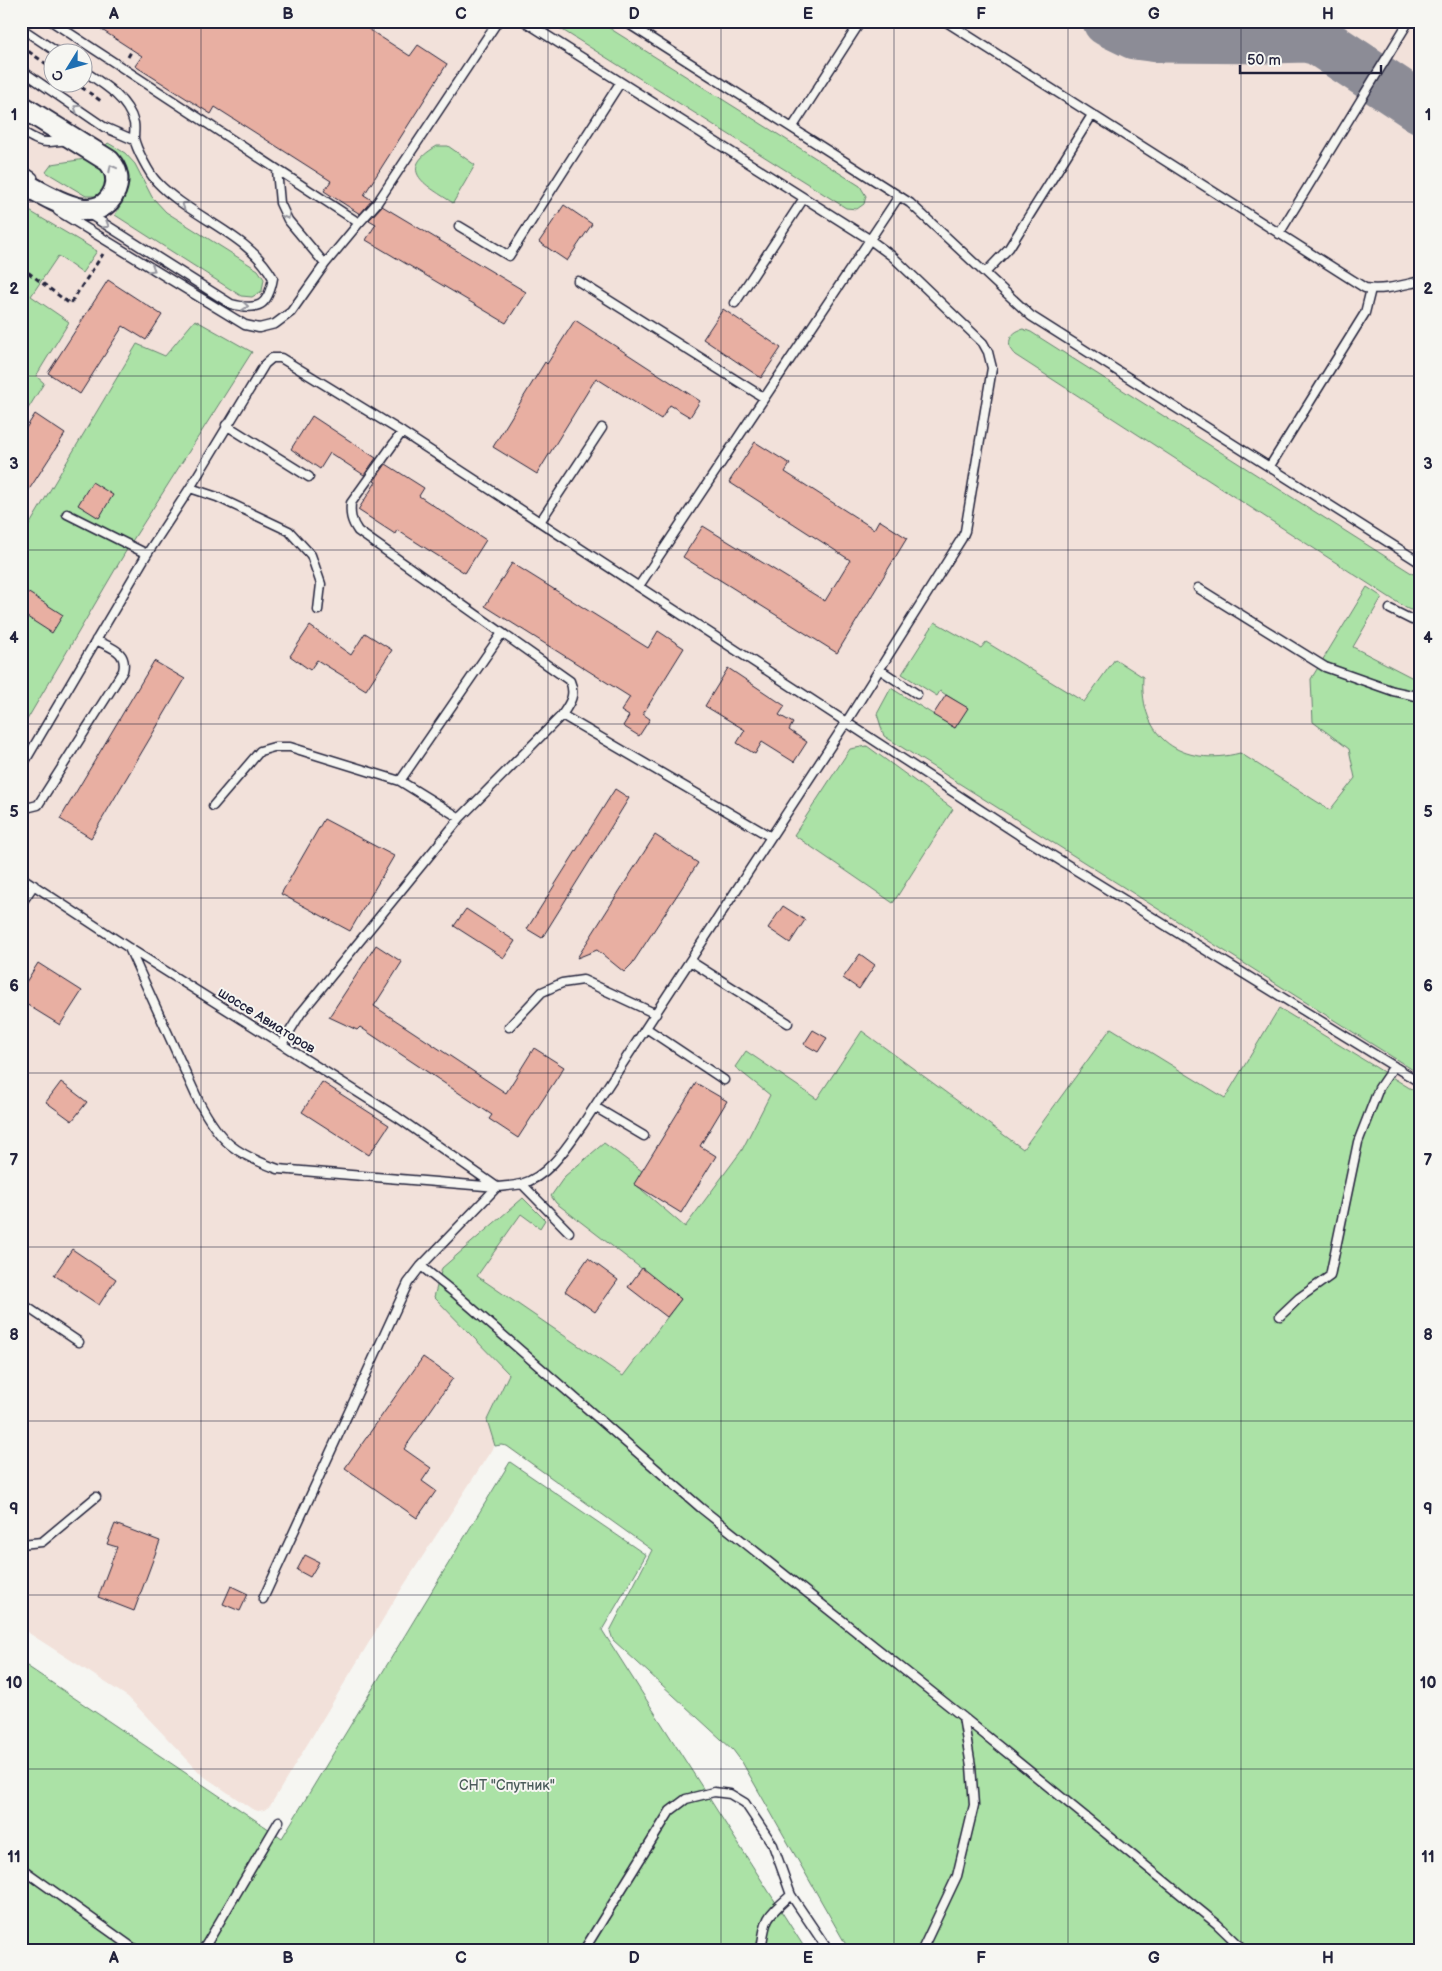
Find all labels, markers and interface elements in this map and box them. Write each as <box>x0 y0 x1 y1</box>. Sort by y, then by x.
text: A <box>108 5 119 24</box>
text: B <box>282 5 294 24</box>
text: C <box>455 5 467 24</box>
text: D <box>628 5 640 24</box>
text: E <box>803 5 813 24</box>
text: F <box>976 5 986 24</box>
text: G <box>1148 5 1160 24</box>
text: H <box>1322 5 1334 24</box>
north arrow <box>42 42 92 92</box>
scale bar <box>1240 42 1381 74</box>
text: 50 m <box>1247 51 1281 70</box>
text: С <box>48 66 68 85</box>
one-way arrow <box>73 105 83 114</box>
text: 1 <box>11 106 17 125</box>
text: 1 <box>1425 106 1431 125</box>
one-way arrow <box>108 164 118 173</box>
one-way arrow <box>181 202 190 212</box>
one-way arrow <box>281 211 291 220</box>
one-way arrow <box>101 218 110 228</box>
one-way arrow <box>147 262 156 272</box>
text: 2 <box>9 280 19 299</box>
text: 2 <box>1423 280 1433 299</box>
one-way arrow <box>242 300 250 311</box>
text: 3 <box>9 455 19 474</box>
text: 3 <box>1423 455 1433 474</box>
text: 4 <box>9 629 19 648</box>
text: 4 <box>1423 629 1433 648</box>
text: 5 <box>9 803 19 822</box>
text: 5 <box>1423 803 1433 822</box>
text: 6 <box>9 977 19 996</box>
text: 6 <box>1423 977 1433 996</box>
street label: шоссе Авиаторов <box>215 984 319 1058</box>
text: 7 <box>10 1151 19 1170</box>
text: 7 <box>1424 1151 1433 1170</box>
text: 8 <box>9 1326 19 1345</box>
text: 8 <box>1423 1326 1433 1345</box>
text: 9 <box>9 1500 19 1519</box>
text: 9 <box>1423 1500 1433 1519</box>
text: 10 <box>6 1674 22 1693</box>
text: 10 <box>1420 1674 1436 1693</box>
park label: СНТ "Спутник" <box>459 1777 555 1794</box>
text: 11 <box>7 1848 21 1867</box>
text: 11 <box>1421 1848 1435 1867</box>
text: A <box>108 1949 119 1968</box>
text: B <box>282 1949 294 1968</box>
text: C <box>455 1949 467 1968</box>
text: D <box>628 1949 640 1968</box>
text: E <box>803 1949 813 1968</box>
text: F <box>976 1949 986 1968</box>
text: G <box>1148 1949 1160 1968</box>
text: H <box>1322 1949 1334 1968</box>

